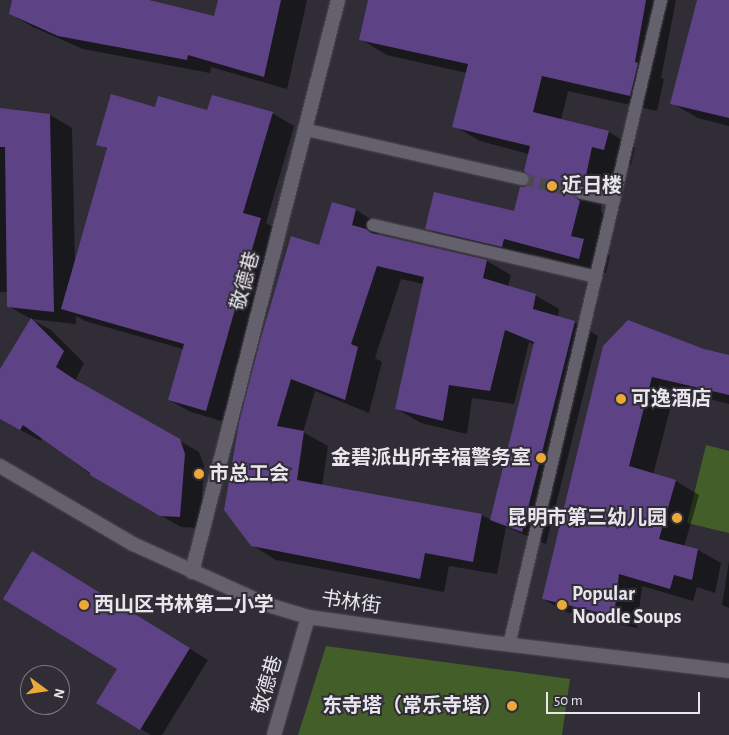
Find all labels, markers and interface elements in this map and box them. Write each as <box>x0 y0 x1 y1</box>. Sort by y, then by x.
place label: 近日楼 <box>562 174 622 198</box>
marker: 近日楼 <box>546 180 558 192</box>
street label: 敬德巷 <box>227 249 265 313</box>
place label: 可逸酒店 <box>631 387 711 411</box>
marker: 可逸酒店 <box>615 393 627 405</box>
place label: 金碧派出所幸福警务室 <box>331 446 531 470</box>
marker: 金碧派出所幸福警务室 <box>535 452 547 464</box>
place label: 市总工会 <box>209 462 289 486</box>
marker: 市总工会 <box>193 468 205 480</box>
place label: 昆明市第三幼儿园 <box>507 506 667 530</box>
marker: 昆明市第三幼儿园 <box>671 512 683 524</box>
place label: Popular Noodle Soups <box>572 582 681 629</box>
street label: 书林街 <box>320 587 382 619</box>
place label: 西山区书林第二小学 <box>94 593 274 617</box>
marker: 西山区书林第二小学 <box>78 599 90 611</box>
marker: Popular Noodle Soups <box>556 599 568 611</box>
street label: 敬德巷 <box>248 653 288 717</box>
north arrow <box>20 665 70 715</box>
scale bar <box>549 682 703 714</box>
text: N <box>51 687 67 700</box>
text: 50 m <box>554 693 583 708</box>
place label: 东寺塔（常乐寺塔） <box>322 694 502 718</box>
marker: 东寺塔（常乐寺塔） <box>506 700 518 712</box>

